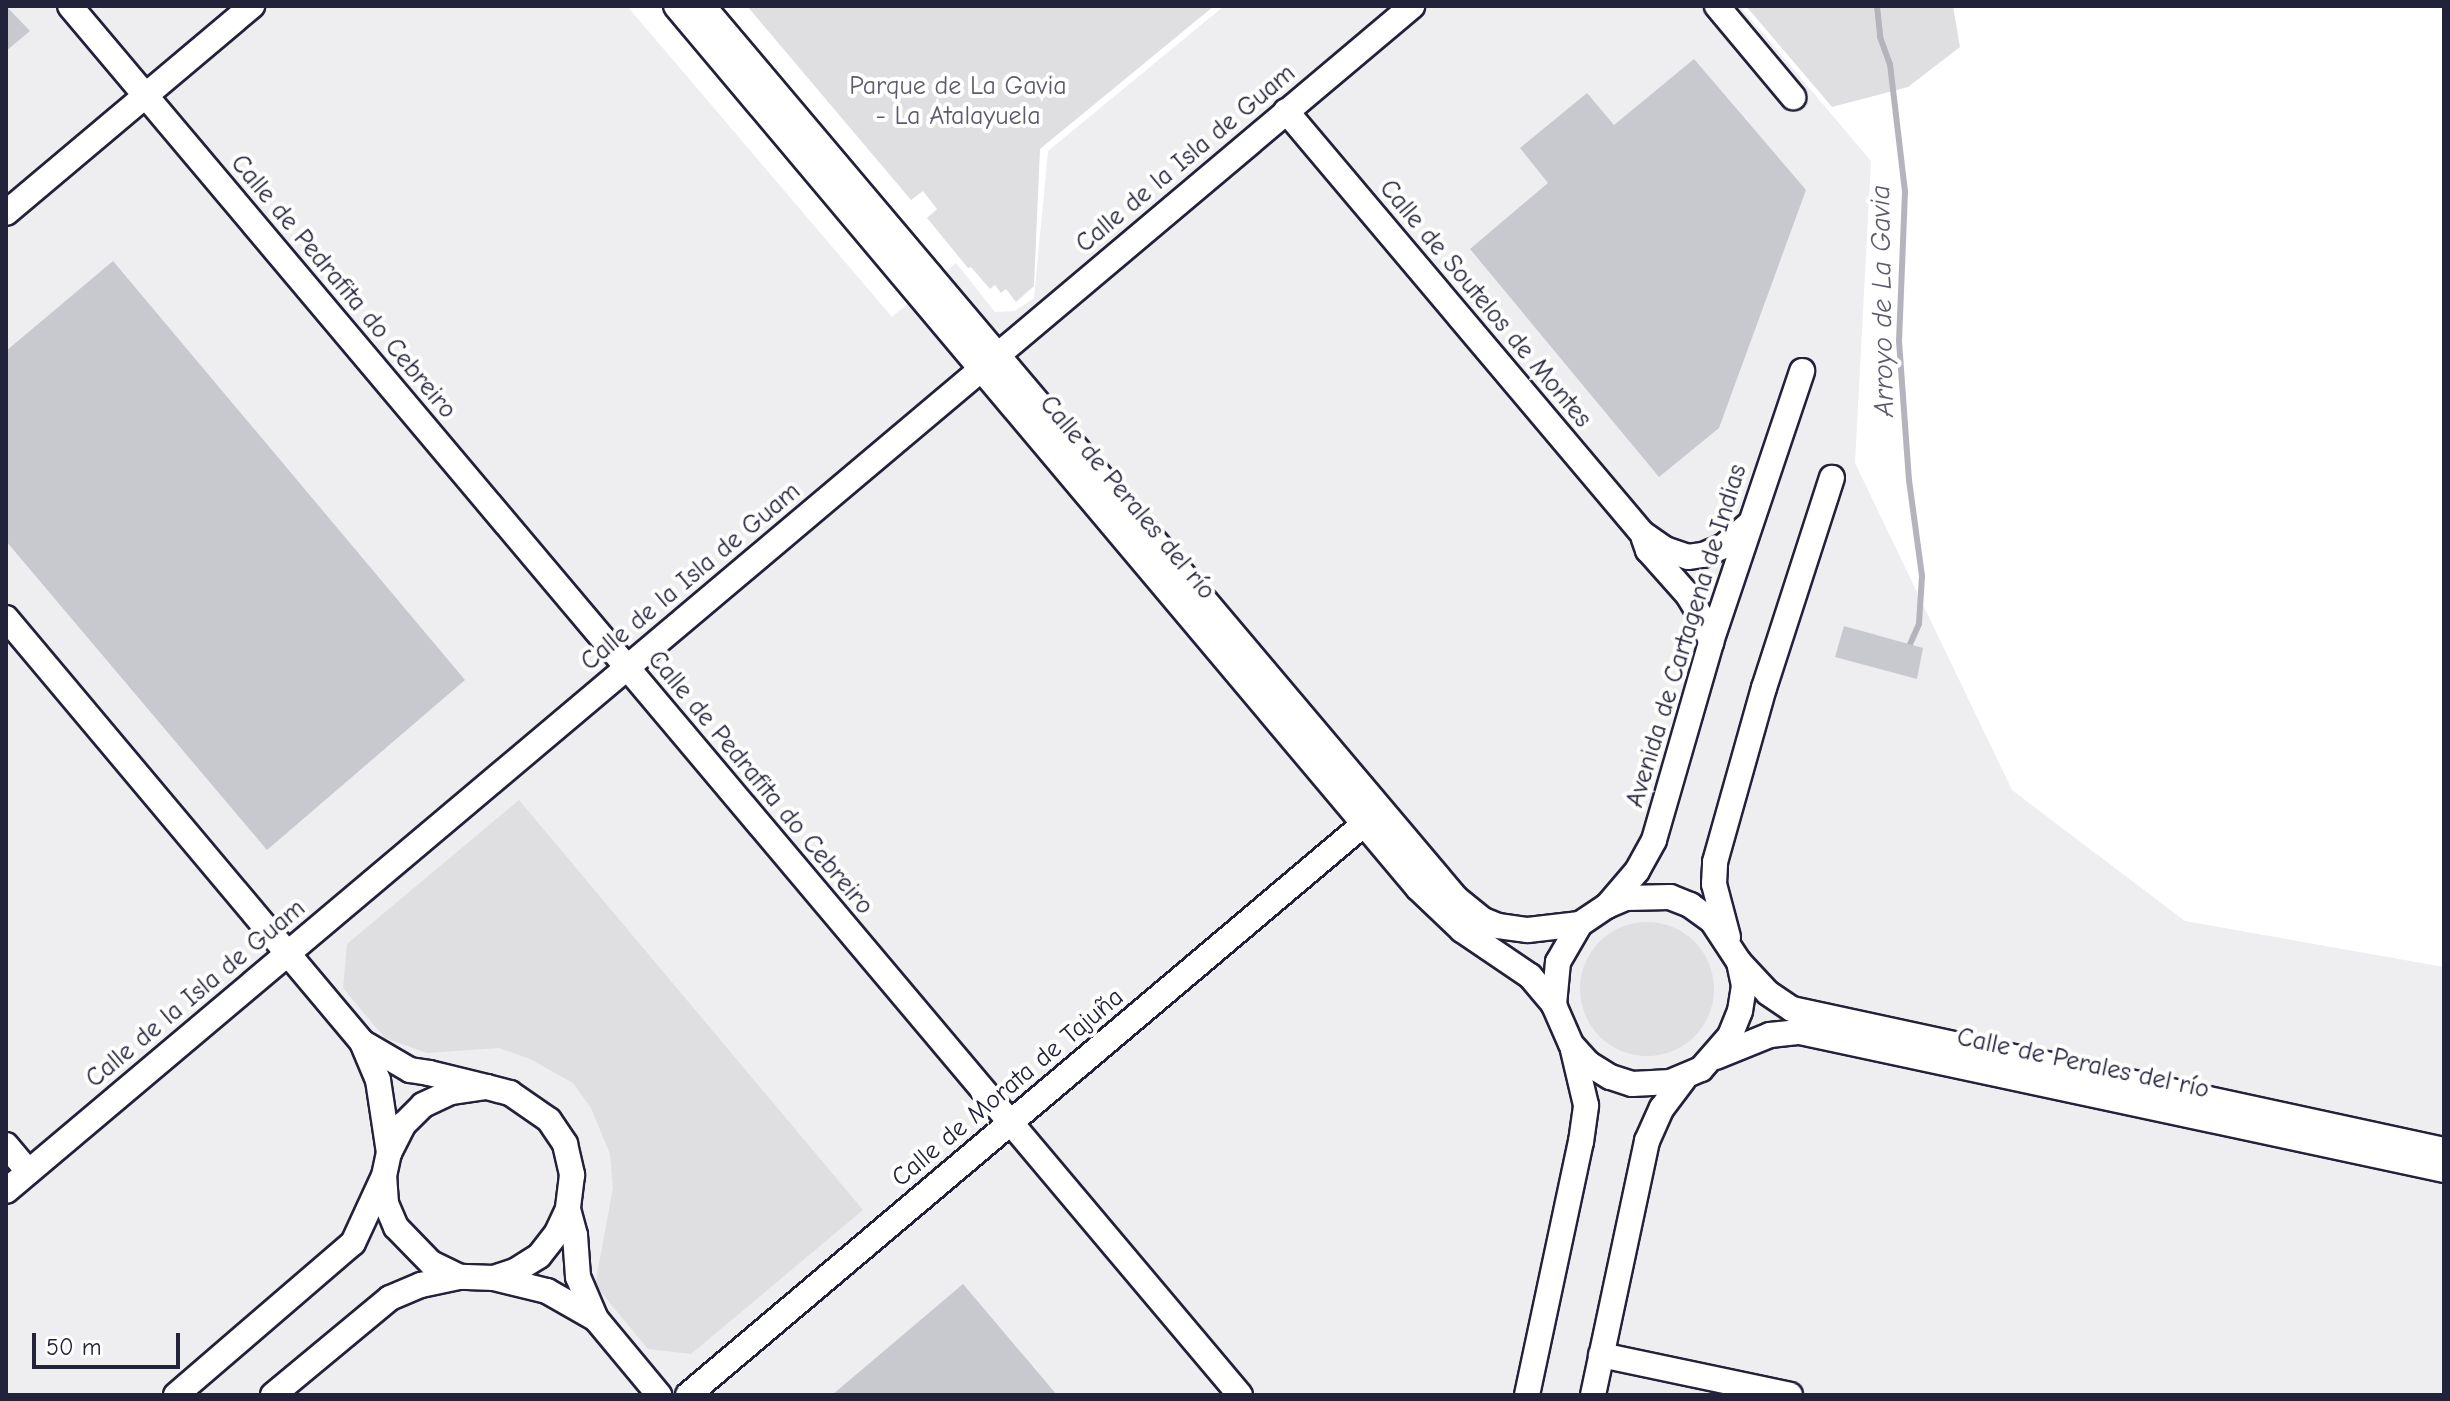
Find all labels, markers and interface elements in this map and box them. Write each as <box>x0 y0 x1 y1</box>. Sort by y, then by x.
street label: Calle de la Isla de Guam <box>1070 58 1302 260</box>
park label: Parque de La Gavia - La Atalayuela <box>849 71 1067 132</box>
street label: Calle de Pedrafita do Cebreiro <box>223 149 463 425</box>
street label: Calle de Soutelos de Montes <box>1372 174 1598 434</box>
water label: Arroyo de La Gavia <box>1863 185 1901 417</box>
street label: Calle de Perales del río <box>1032 389 1222 607</box>
street label: Avenida de Cartagena de Indias <box>1620 461 1754 811</box>
street label: Calle de la Isla de Guam <box>575 476 807 678</box>
street label: Calle de Pedrafita do Cebreiro <box>640 645 880 921</box>
street label: Calle de la Isla de Guam <box>80 893 312 1095</box>
street label: Calle de Morata de Tajuña <box>886 982 1130 1194</box>
street label: Calle de Perales del río <box>1954 1022 2212 1106</box>
scale bar <box>36 1317 184 1367</box>
text: 50 m <box>46 1333 102 1361</box>

